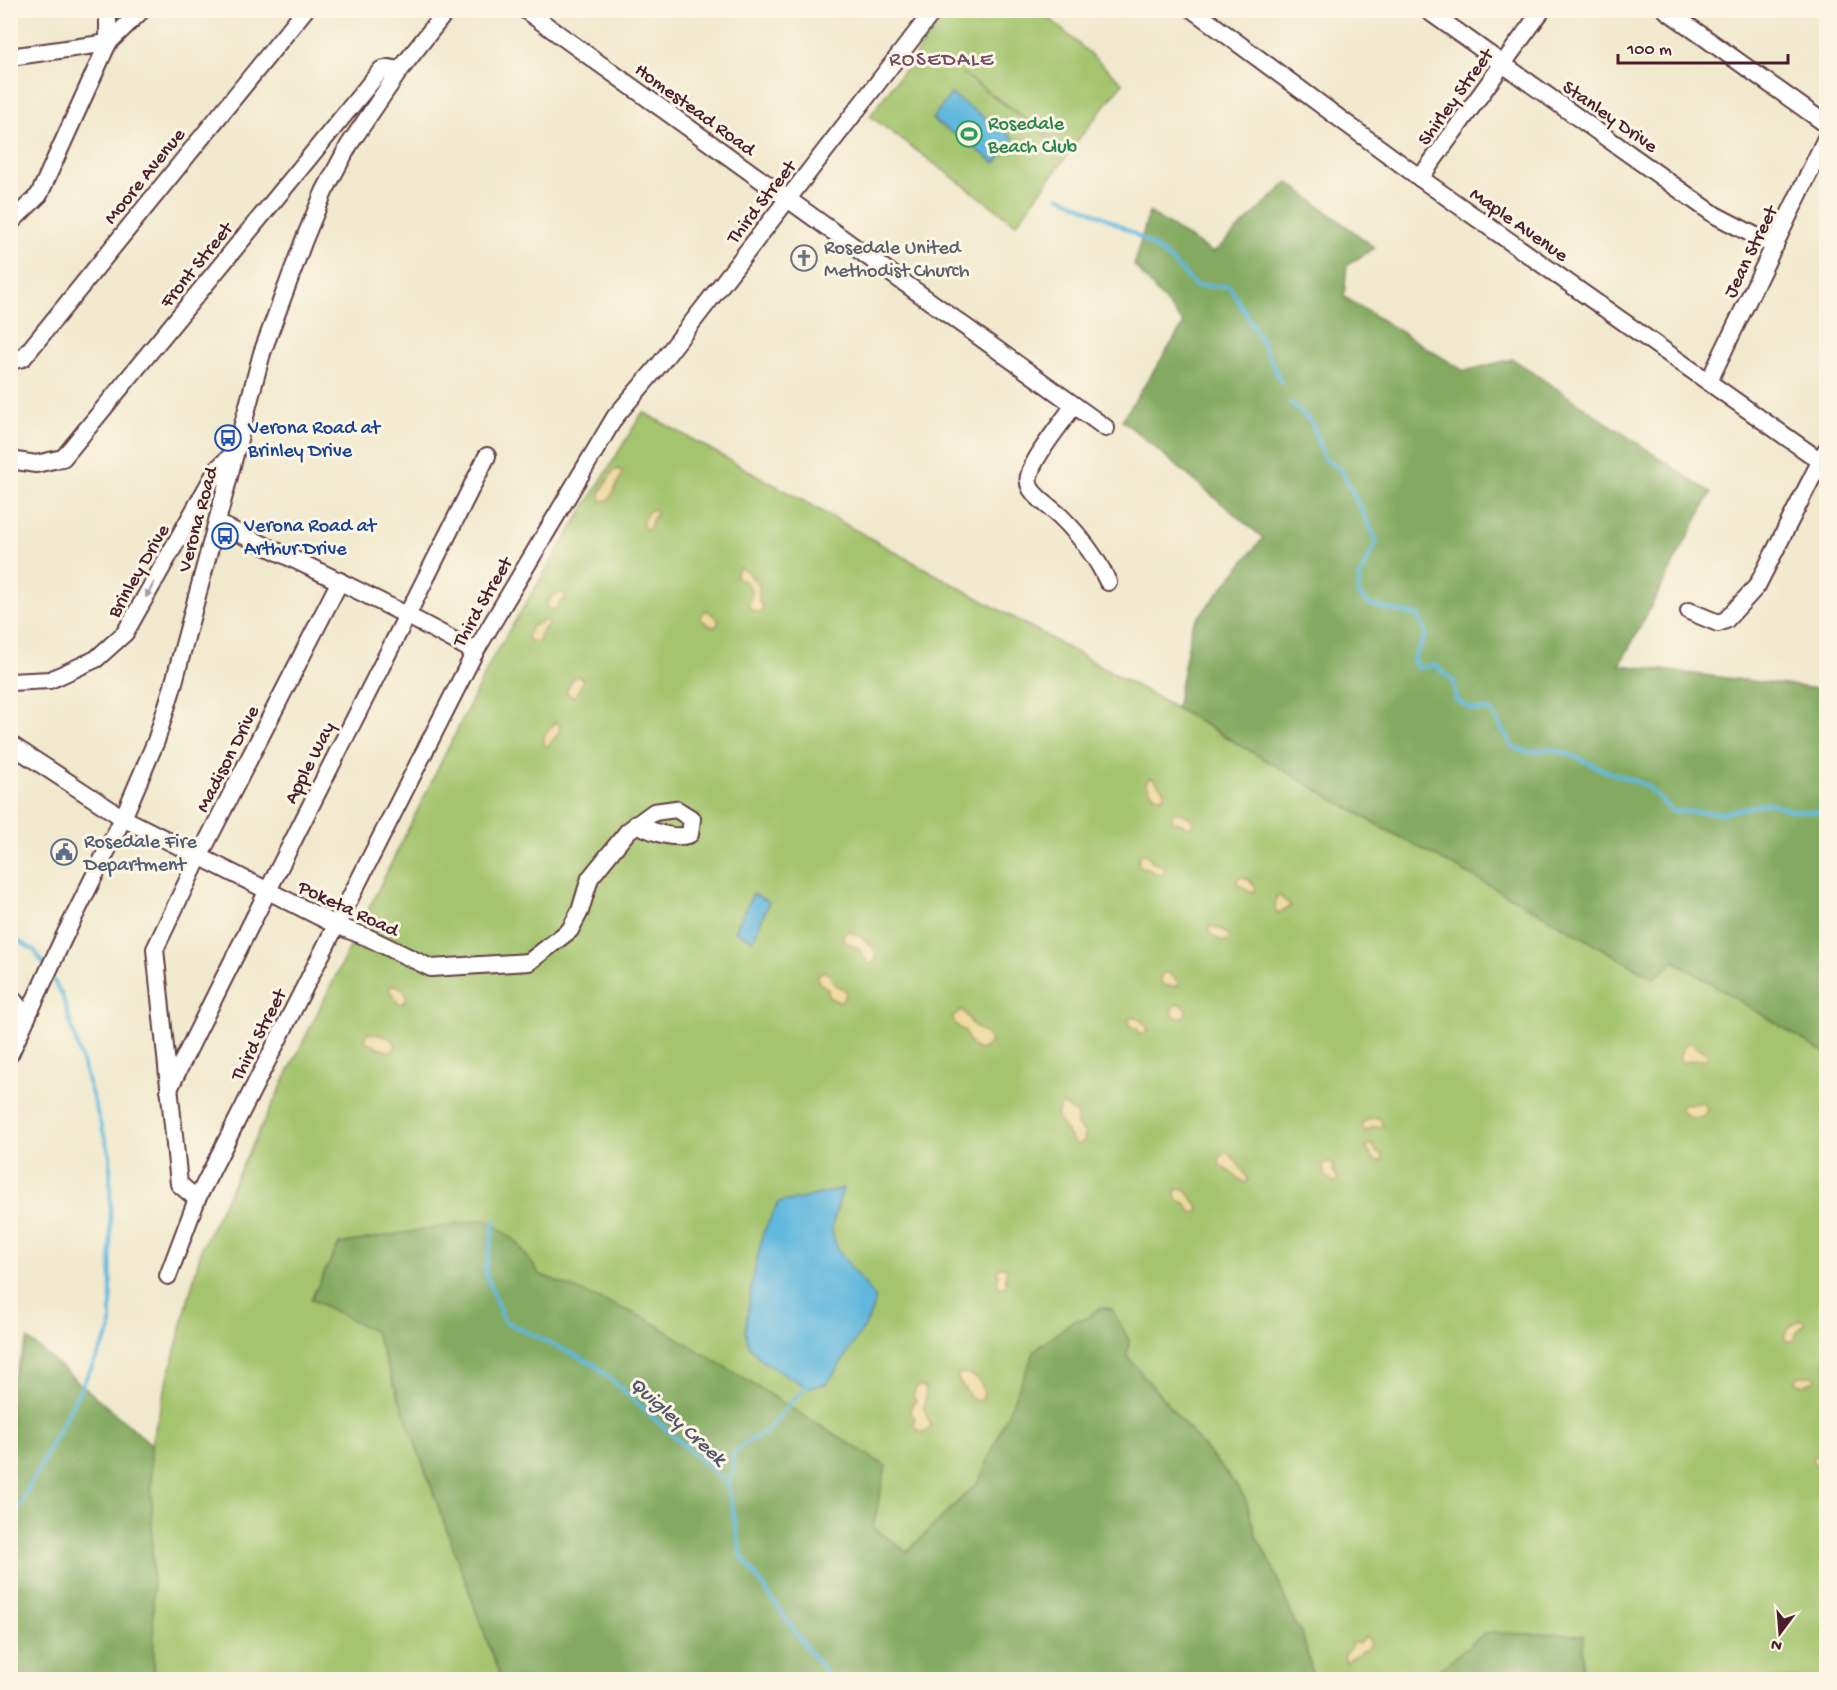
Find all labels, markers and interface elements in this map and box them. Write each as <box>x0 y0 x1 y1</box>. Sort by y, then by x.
scale bar <box>1618 27 1788 65</box>
text: 100 m <box>1626 40 1672 61</box>
street label: Shirley Street <box>1414 44 1501 151</box>
district label: ROSEDALE <box>889 49 995 74</box>
street label: Homestead Road <box>629 59 761 164</box>
street label: Stanley Drive <box>1557 77 1662 159</box>
place label: Rosedale Beach Club <box>987 114 1078 160</box>
sports icon: Rosedale Beach Club <box>954 119 984 149</box>
street label: Moore Avenue <box>100 124 192 230</box>
street label: Third Street <box>722 155 804 250</box>
street label: Maple Avenue <box>1465 184 1572 268</box>
street label: Jean Street <box>1720 201 1785 302</box>
street label: Front Street <box>156 217 240 314</box>
place label: Rosedale United Methodist Church <box>824 238 970 284</box>
church icon: Rosedale United Methodist Church <box>789 243 819 273</box>
place label: Verona Road at Brinley Drive <box>247 418 382 464</box>
bus stop icon: Verona Road at Brinley Drive <box>213 423 243 453</box>
street label: Verona Road <box>174 463 225 576</box>
place label: Verona Road at Arthur Drive <box>243 516 378 562</box>
street label: Brinley Drive <box>104 520 176 623</box>
bus stop icon: Verona Road at Arthur Drive <box>210 521 240 551</box>
street label: Third Street <box>449 552 520 653</box>
one-way arrow <box>145 582 155 599</box>
street label: Madison Drive <box>192 702 266 817</box>
street label: Apple Way <box>281 719 342 808</box>
place label: Rosedale Fire Department <box>82 832 197 878</box>
public building icon: Rosedale Fire Department <box>49 837 79 867</box>
street label: Poketa Road <box>293 876 404 944</box>
street label: Third Street <box>227 984 294 1086</box>
water label: Quigley Creek <box>623 1373 732 1474</box>
north arrow <box>1750 1603 1810 1663</box>
text: N <box>1769 1633 1784 1655</box>

